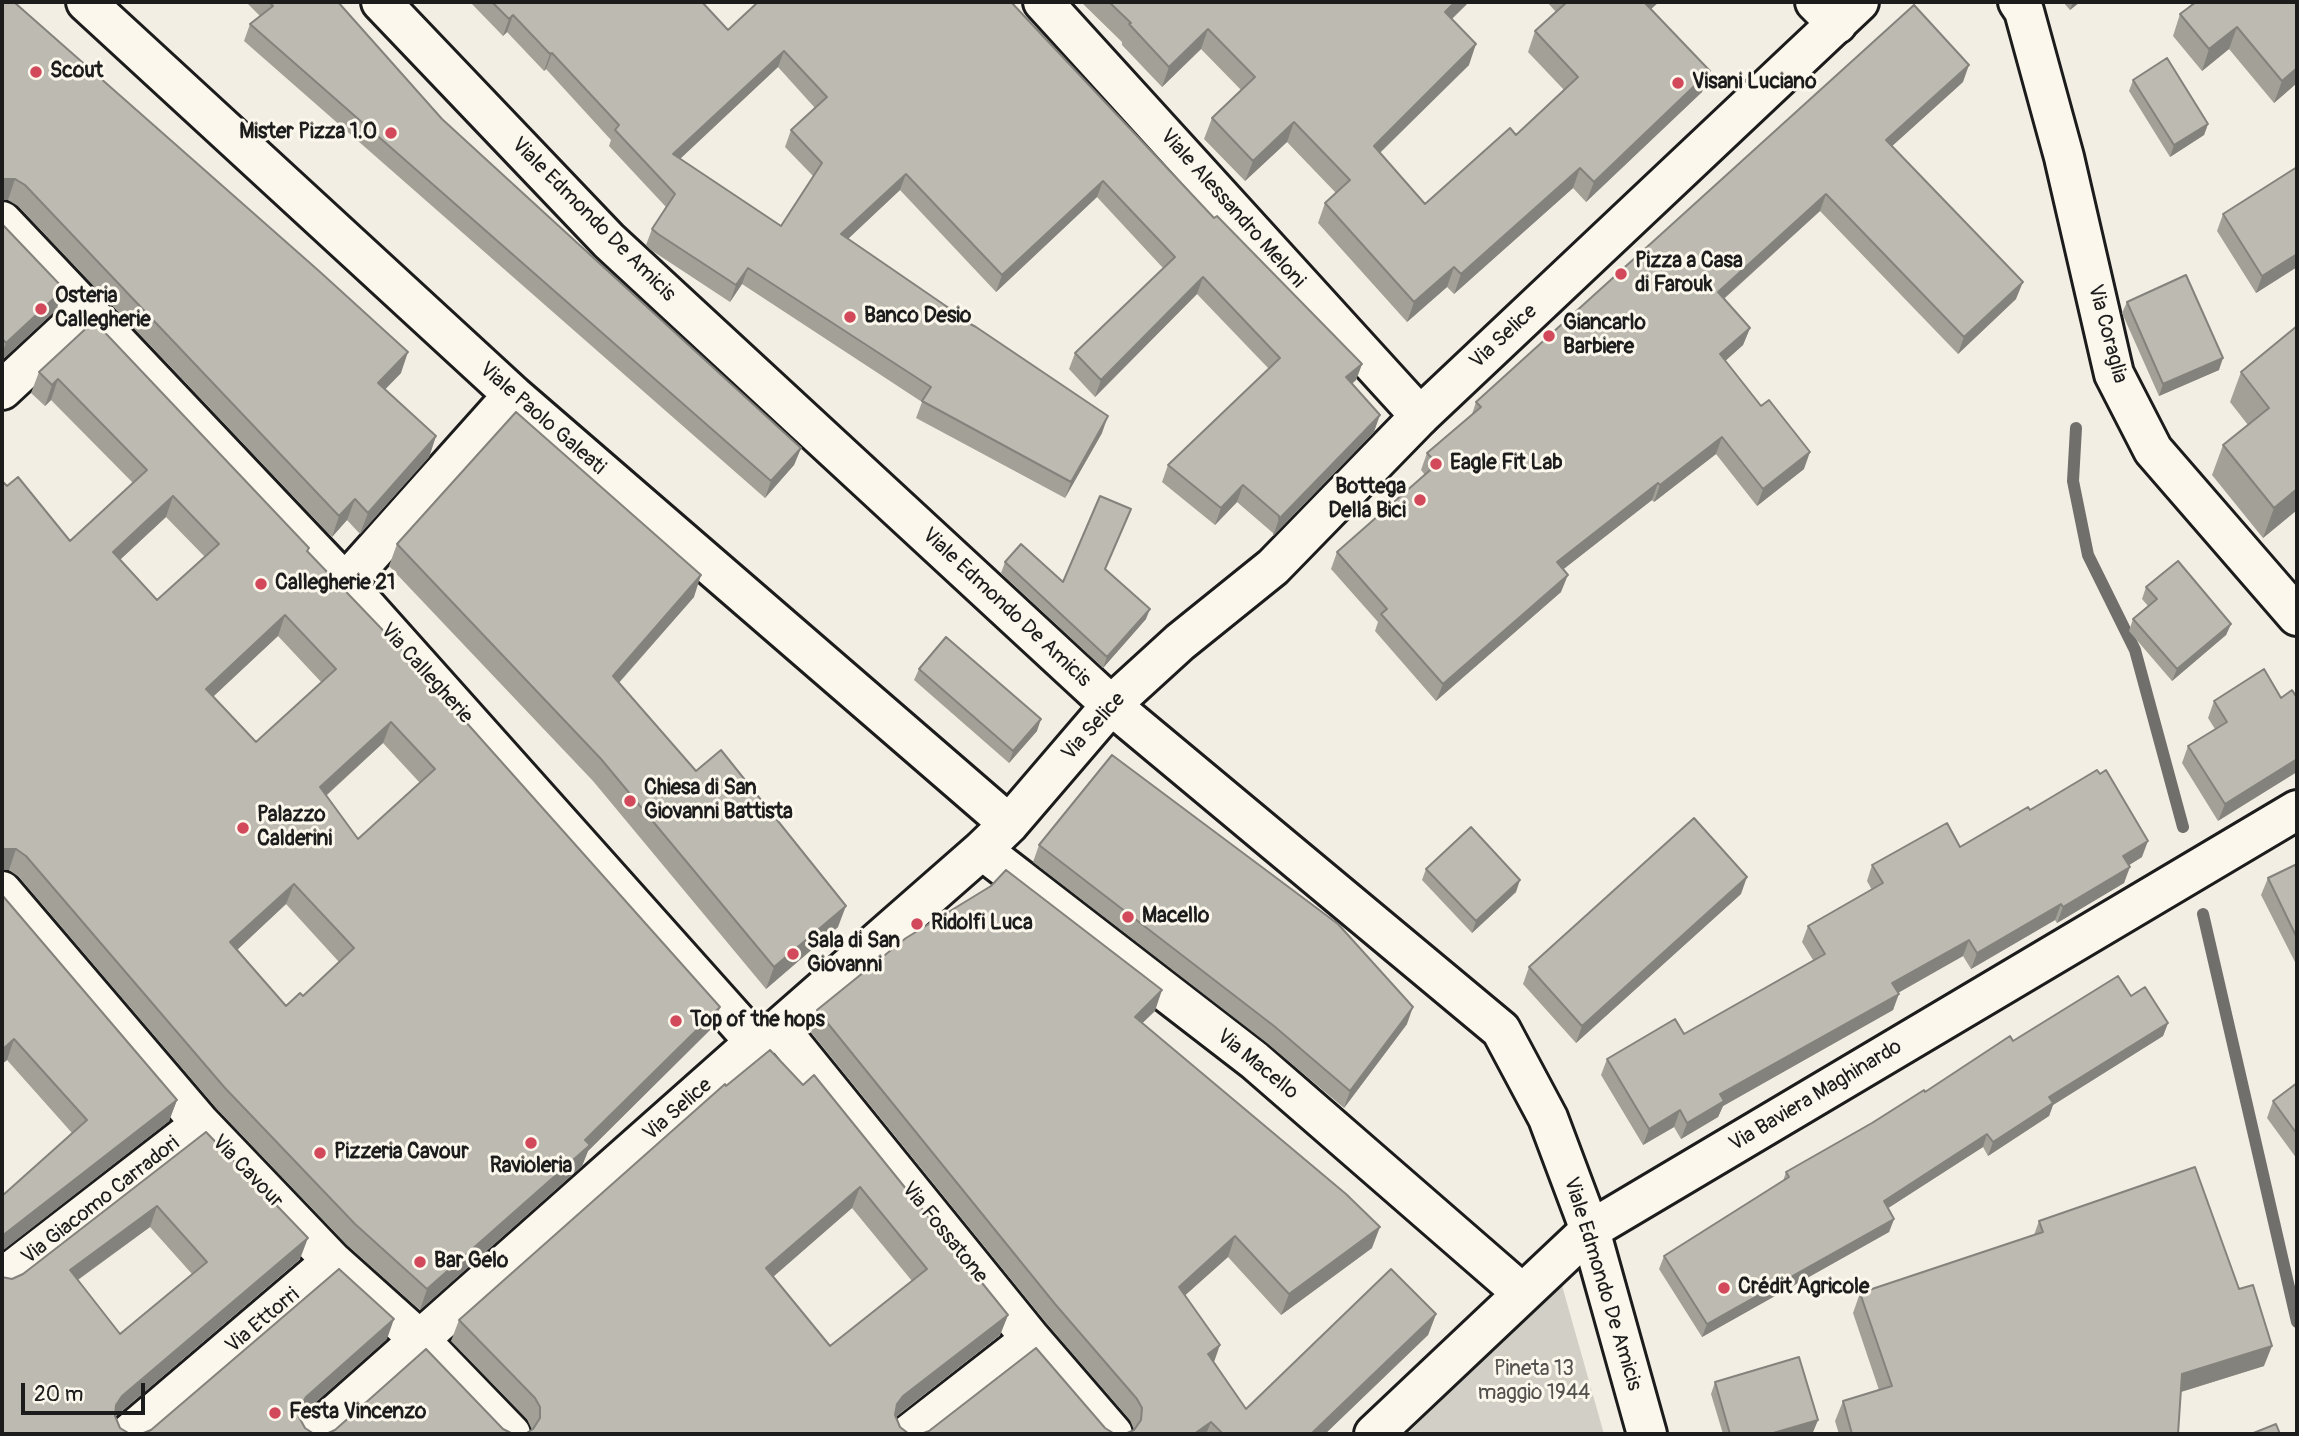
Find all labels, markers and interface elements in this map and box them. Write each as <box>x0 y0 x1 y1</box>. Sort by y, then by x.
place label: Scout <box>50 59 103 85</box>
marker: Scout <box>28 64 44 80</box>
place label: Visani Luciano <box>1692 70 1817 96</box>
marker: Visani Luciano <box>1670 75 1686 91</box>
place label: Mister Pizza 1.0 <box>239 120 377 146</box>
street label: Viale Alessandro Meloni <box>1154 124 1310 294</box>
marker: Mister Pizza 1.0 <box>383 125 399 141</box>
street label: Viale Edmondo De Amicis <box>506 133 680 307</box>
place label: Pizza a Casa di Farouk <box>1635 249 1743 299</box>
marker: Pizza a Casa di Farouk <box>1613 266 1629 282</box>
street label: Via Coraglia <box>2082 282 2132 386</box>
place label: Osteria Callegherie <box>55 284 151 334</box>
street label: Via Selice <box>1465 299 1543 375</box>
marker: Osteria Callegherie <box>33 301 49 317</box>
place label: Banco Desio <box>864 304 971 330</box>
marker: Banco Desio <box>842 309 858 325</box>
place label: Giancarlo Barbiere <box>1563 311 1646 361</box>
marker: Giancarlo Barbiere <box>1541 328 1557 344</box>
street label: Viale Paolo Galeati <box>474 357 610 481</box>
place label: Eagle Fit Lab <box>1450 451 1562 477</box>
marker: Eagle Fit Lab <box>1428 456 1444 472</box>
place label: Bottega Della Bici <box>1328 475 1406 525</box>
marker: Bottega Della Bici <box>1412 492 1428 508</box>
street label: Viale Edmondo De Amicis <box>916 523 1096 693</box>
place label: Callegherie 21 <box>275 571 395 597</box>
marker: Callegherie 21 <box>253 576 269 592</box>
street label: Via Callegherie <box>374 619 478 729</box>
street label: Via Selice <box>1057 688 1131 766</box>
place label: Chiesa di San Giovanni Battista <box>644 776 793 826</box>
marker: Chiesa di San Giovanni Battista <box>622 793 638 809</box>
place label: Palazzo Calderini <box>257 803 332 853</box>
marker: Palazzo Calderini <box>235 820 251 836</box>
place label: Macello <box>1142 904 1209 930</box>
marker: Macello <box>1120 909 1136 925</box>
place label: Ridolfi Luca <box>931 911 1033 937</box>
marker: Ridolfi Luca <box>909 916 925 932</box>
place label: Sala di San Giovanni <box>807 929 900 979</box>
marker: Sala di San Giovanni <box>785 946 801 962</box>
place label: Top of the hops <box>690 1008 825 1034</box>
marker: Top of the hops <box>668 1013 684 1029</box>
street label: Via Macello <box>1211 1024 1303 1106</box>
street label: Via Baviera Maghinardo <box>1725 1035 1907 1157</box>
street label: Via Selice <box>638 1073 718 1147</box>
street label: Via Cavour <box>206 1130 288 1214</box>
street label: Via Giacomo Carradori <box>17 1131 185 1271</box>
marker: Ravioleria <box>523 1135 539 1151</box>
place label: Pizzeria Cavour <box>334 1140 469 1166</box>
marker: Pizzeria Cavour <box>312 1145 328 1161</box>
place label: Ravioleria <box>490 1154 572 1180</box>
street label: Viale Edmondo De Amicis <box>1558 1174 1646 1394</box>
street label: Via Fossatone <box>895 1177 993 1289</box>
place label: Bar Gelo <box>434 1249 508 1275</box>
marker: Bar Gelo <box>412 1254 428 1270</box>
place label: Crédit Agricole <box>1738 1275 1869 1301</box>
marker: Crédit Agricole <box>1716 1280 1732 1296</box>
street label: Via Ettorri <box>221 1283 305 1359</box>
park label: Pineta 13 maggio 1944 <box>1478 1357 1590 1407</box>
scale bar <box>24 1370 149 1414</box>
text: 20 m <box>34 1381 83 1408</box>
place label: Festa Vincenzo <box>289 1400 426 1426</box>
marker: Festa Vincenzo <box>267 1405 283 1421</box>

